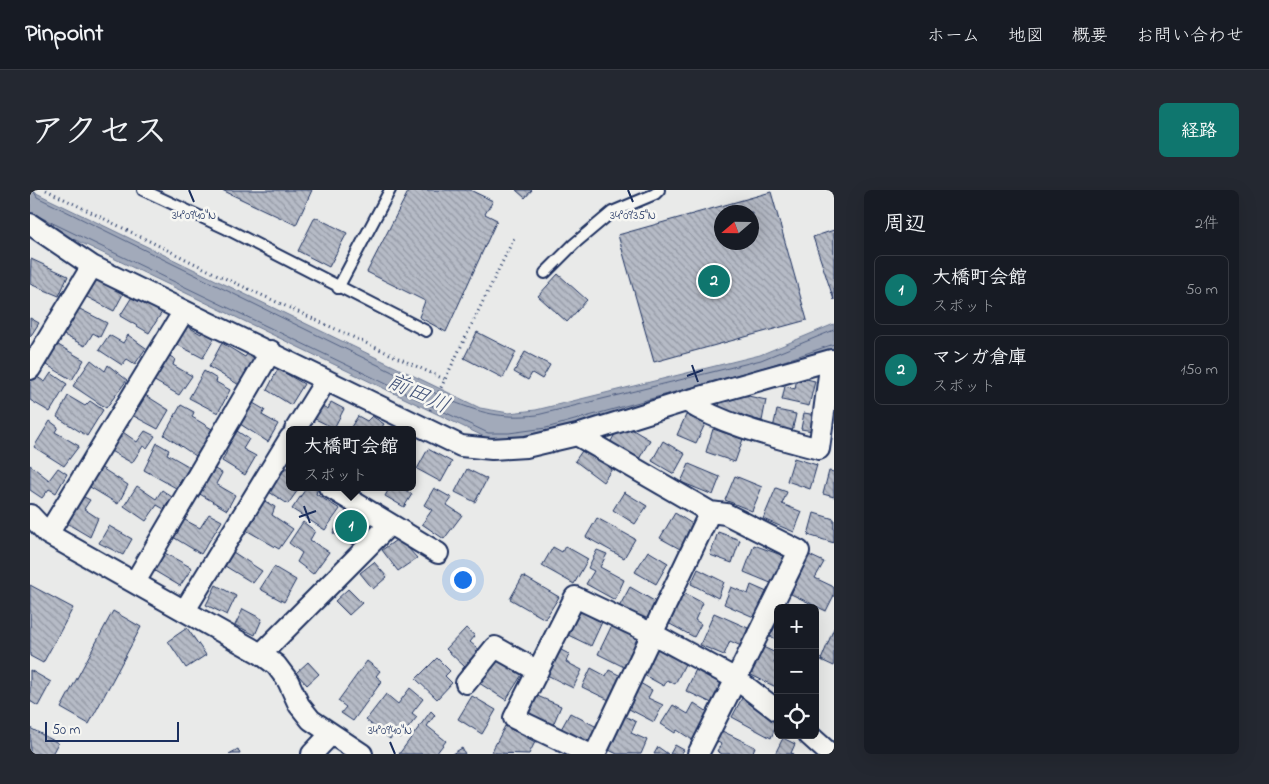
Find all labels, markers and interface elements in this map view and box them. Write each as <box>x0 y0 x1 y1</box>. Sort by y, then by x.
text: Pinpoint <box>25 17 103 52</box>
text: ホーム <box>927 24 980 50</box>
text: 地図 <box>1008 24 1044 50</box>
text: 概要 <box>1072 24 1108 50</box>
text: お問い合わせ <box>1136 24 1244 50</box>
button: 経路 <box>1159 103 1239 157</box>
text: アクセス <box>30 108 168 159</box>
north arrow <box>714 205 759 250</box>
text: 34°09'40"N <box>172 207 216 225</box>
text: 34°09'35"N <box>610 207 656 225</box>
text: 周辺 <box>884 210 926 240</box>
text: 2件 <box>1195 212 1219 236</box>
pin: 2 <box>698 262 730 300</box>
text: 大橋町会館 <box>932 265 1027 292</box>
text: 1 <box>898 278 904 302</box>
text: 50 m <box>1186 278 1218 302</box>
text: スポット <box>932 295 996 319</box>
text: マンガ倉庫 <box>932 345 1027 372</box>
text: 2 <box>897 358 905 382</box>
text: 150 m <box>1180 358 1218 382</box>
water label: 前田川 <box>381 366 454 423</box>
text: スポット <box>932 375 996 399</box>
popup <box>286 426 416 491</box>
text: 大橋町会館 <box>303 434 399 461</box>
text: スポット <box>303 464 368 488</box>
pin: 1 <box>335 507 367 545</box>
your location <box>450 567 476 593</box>
map controls <box>774 604 819 739</box>
button: + <box>774 604 819 649</box>
button: − <box>774 649 819 694</box>
button: locate <box>774 694 819 739</box>
scale bar <box>45 719 179 742</box>
text: 50 m <box>52 720 80 741</box>
text: 34°09'40"N <box>368 722 412 740</box>

